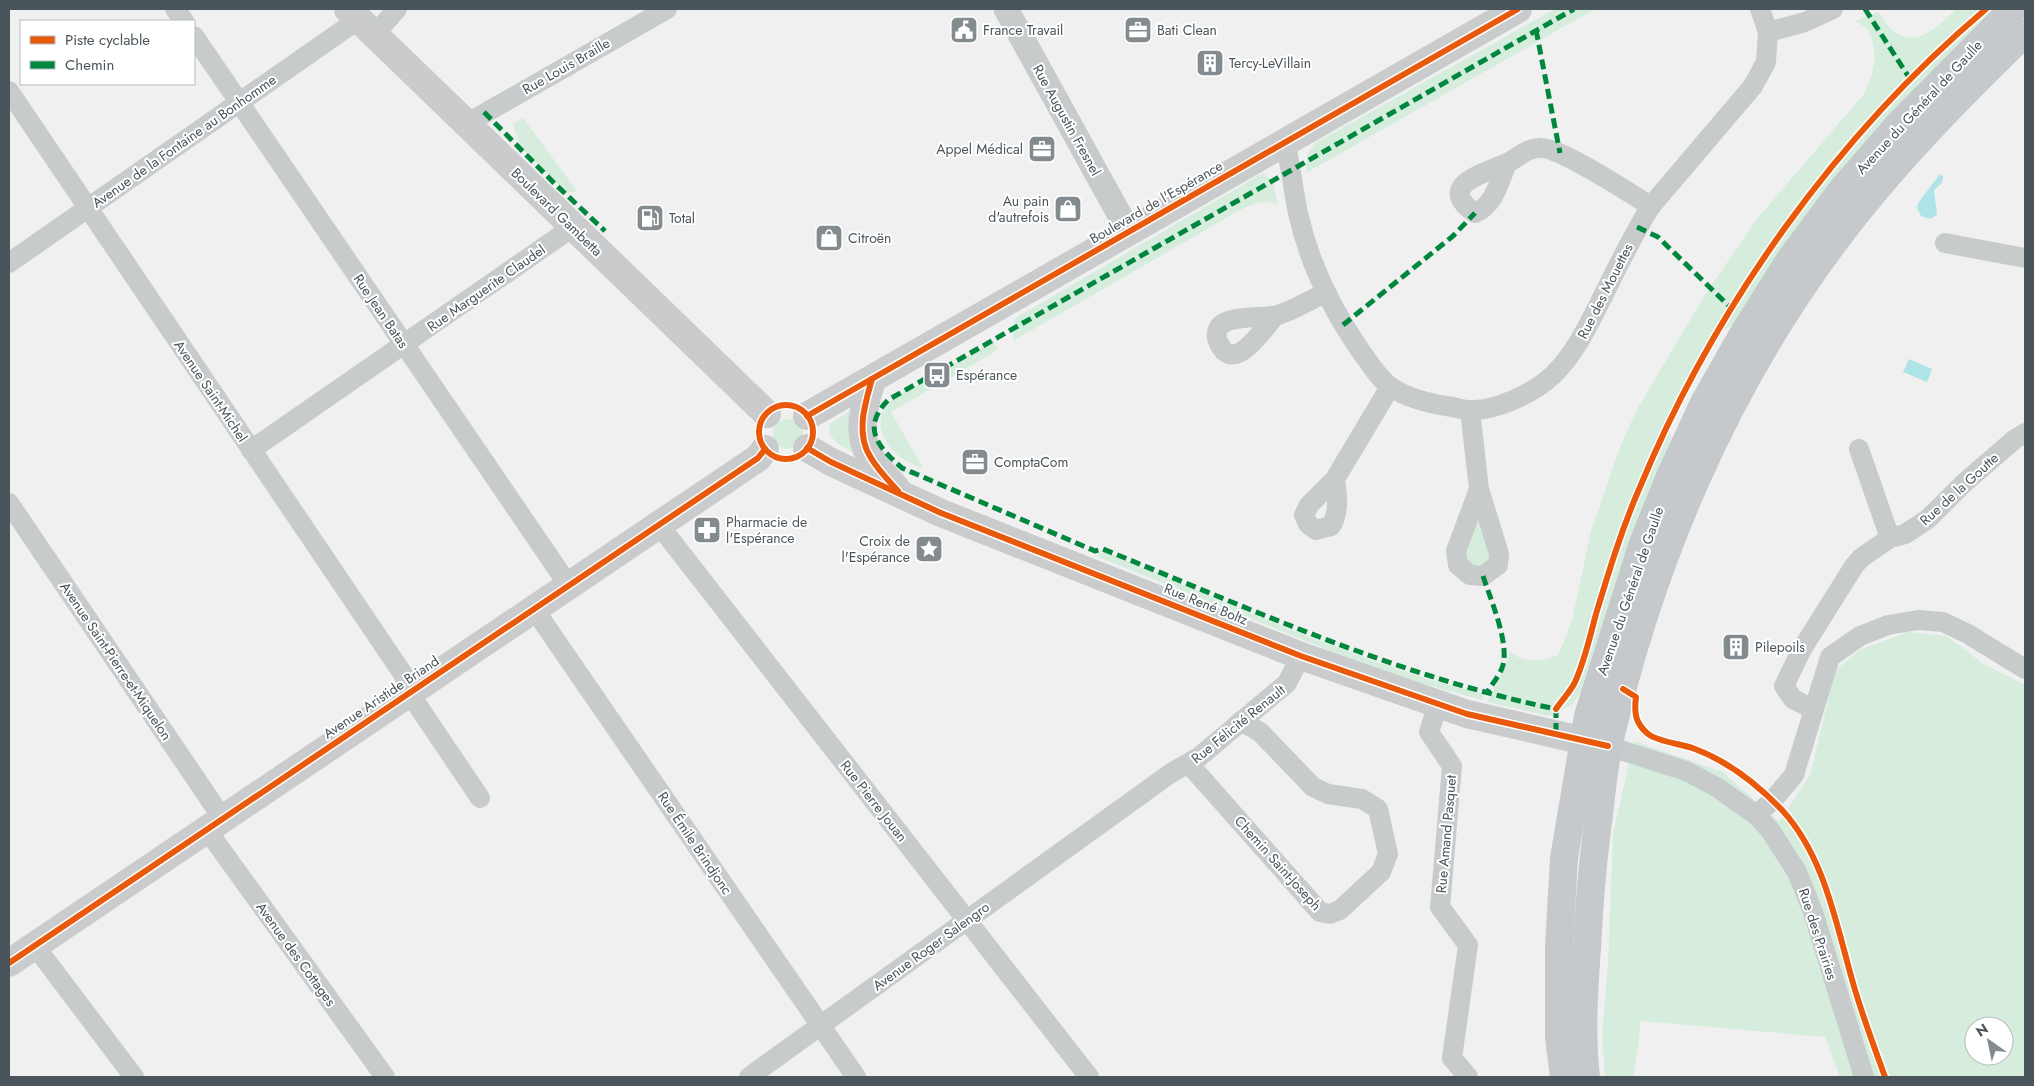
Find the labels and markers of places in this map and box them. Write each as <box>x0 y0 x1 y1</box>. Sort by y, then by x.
public building icon: France Travail <box>949 15 979 45</box>
office icon: Bati Clean <box>1123 15 1153 45</box>
place label: France Travail <box>983 20 1063 40</box>
place label: Bati Clean <box>1157 20 1217 40</box>
building icon: Tercy-LeVillain <box>1195 48 1225 78</box>
place label: Tercy-LeVillain <box>1229 53 1311 73</box>
office icon: Appel Médical <box>1027 134 1057 164</box>
place label: Appel Médical <box>936 139 1023 159</box>
place label: Au pain d'autrefois <box>988 191 1049 227</box>
shop icon: Au pain d'autrefois <box>1053 194 1083 224</box>
fuel station icon: Total <box>635 203 665 233</box>
place label: Total <box>669 208 695 228</box>
shop icon: Citroën <box>814 223 844 253</box>
place label: Citroën <box>848 228 891 248</box>
bus stop icon: Espérance <box>922 360 952 390</box>
place label: Espérance <box>956 365 1017 385</box>
office icon: ComptaCom <box>960 447 990 477</box>
place label: ComptaCom <box>994 452 1068 472</box>
place label: Pharmacie de l'Espérance <box>726 512 807 548</box>
pharmacy icon: Pharmacie de l'Espérance <box>692 515 722 545</box>
place label: Croix de l'Espérance <box>841 531 910 567</box>
place icon: Croix de l'Espérance <box>914 534 944 564</box>
building icon: Pilepoils <box>1721 632 1751 662</box>
place label: Pilepoils <box>1755 637 1805 657</box>

